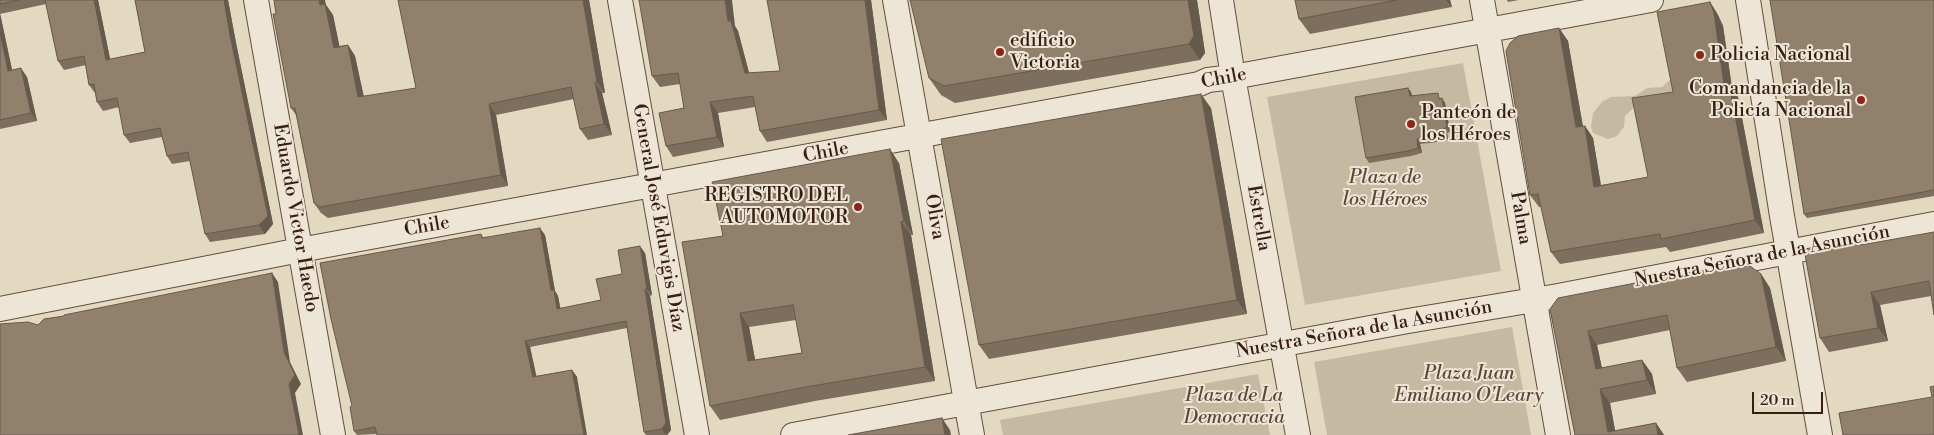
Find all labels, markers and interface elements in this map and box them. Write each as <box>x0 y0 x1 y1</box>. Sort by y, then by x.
place label: edificio Victoria <box>1010 30 1080 74</box>
place label: Policia Nacional <box>1710 44 1850 66</box>
marker: edificio Victoria <box>994 46 1006 58</box>
marker: Policia Nacional <box>1694 49 1706 61</box>
street label: Chile <box>1199 63 1249 95</box>
place label: Comandancia de la Policía Nacional <box>1689 78 1851 122</box>
marker: Comandancia de la Policía Nacional <box>1855 94 1867 106</box>
street label: General José Eduvigis Díaz <box>627 102 689 334</box>
place label: Panteón de los Héroes <box>1421 102 1516 146</box>
marker: Panteón de los Héroes <box>1405 118 1417 130</box>
street label: Eduardo Victor Haedo <box>267 122 323 314</box>
street label: Chile <box>801 137 851 169</box>
park label: Plaza de los Héroes <box>1343 167 1427 211</box>
street label: Estrella <box>1241 183 1275 253</box>
place label: REGISTRO DEL AUTOMOTOR <box>704 185 848 229</box>
street label: Palma <box>1504 190 1536 246</box>
street label: Oliva <box>919 192 949 242</box>
marker: REGISTRO DEL AUTOMOTOR <box>852 201 864 213</box>
street label: Chile <box>402 212 452 242</box>
street label: Nuestra Señora de la Asunción <box>1632 221 1892 293</box>
street label: Nuestra Señora de la Asunción <box>1234 296 1494 364</box>
park label: Plaza Juan Emiliano O'Leary <box>1395 363 1543 407</box>
scale bar <box>1754 382 1825 414</box>
park label: Plaza de La Democracia <box>1183 385 1285 429</box>
text: 20 m <box>1760 391 1795 410</box>

